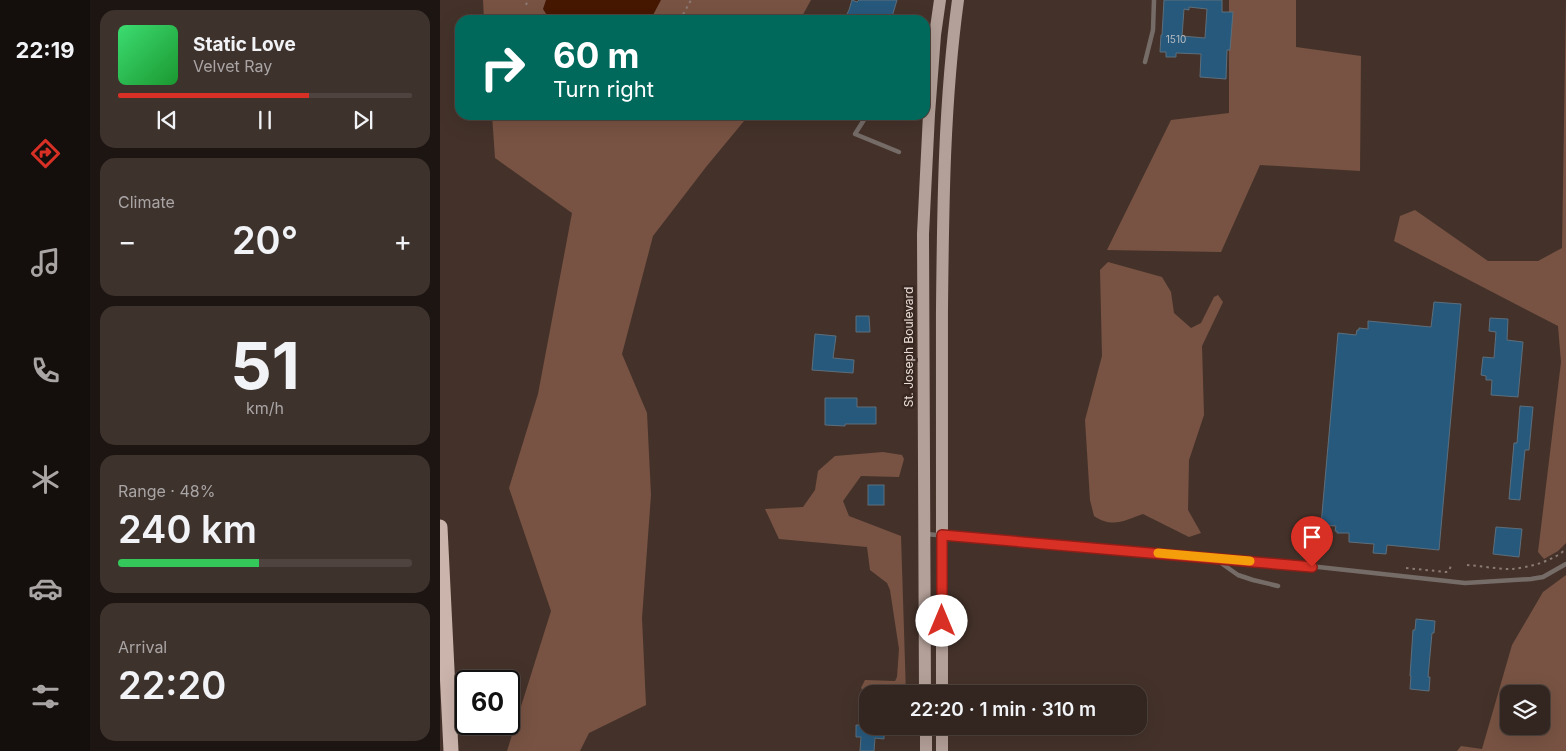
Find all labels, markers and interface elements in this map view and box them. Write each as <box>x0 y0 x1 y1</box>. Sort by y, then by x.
text: Static Love <box>193 33 296 56</box>
house number: 1510 <box>1166 33 1186 45</box>
text: 60 m <box>553 34 640 76</box>
icon: right <box>470 35 535 100</box>
text: 22:19 <box>16 37 74 63</box>
text: Velvet Ray <box>193 56 272 76</box>
text: Turn right <box>553 76 654 102</box>
icon: previous <box>153 106 181 134</box>
icon: pause <box>251 106 279 134</box>
icon: next <box>349 106 377 134</box>
icon: directions <box>28 136 63 171</box>
text: Climate <box>118 192 175 212</box>
text: 20° <box>232 217 298 263</box>
text: − <box>118 224 137 258</box>
text: + <box>393 224 412 258</box>
icon: music <box>28 245 63 280</box>
street label: St. Joseph Boulevard <box>901 287 916 407</box>
text: 51 <box>230 326 300 405</box>
icon: phone <box>28 353 63 388</box>
text: km/h <box>246 398 284 418</box>
icon: climate <box>28 462 63 497</box>
text: Range · 48% <box>118 481 215 501</box>
text: 240 km <box>118 506 257 552</box>
pin <box>1291 516 1333 567</box>
icon: arrive <box>1298 523 1326 551</box>
icon: car <box>28 571 63 606</box>
position arrow <box>915 594 967 646</box>
text: Arrival <box>118 637 167 657</box>
text: 22:20 <box>118 662 226 708</box>
speed limit sign: 60 <box>455 670 520 735</box>
icon: filters <box>28 679 63 714</box>
map controls <box>1500 685 1550 735</box>
button: layers <box>1500 685 1550 735</box>
text: 22:20 · 1 min · 310 m <box>910 698 1096 721</box>

